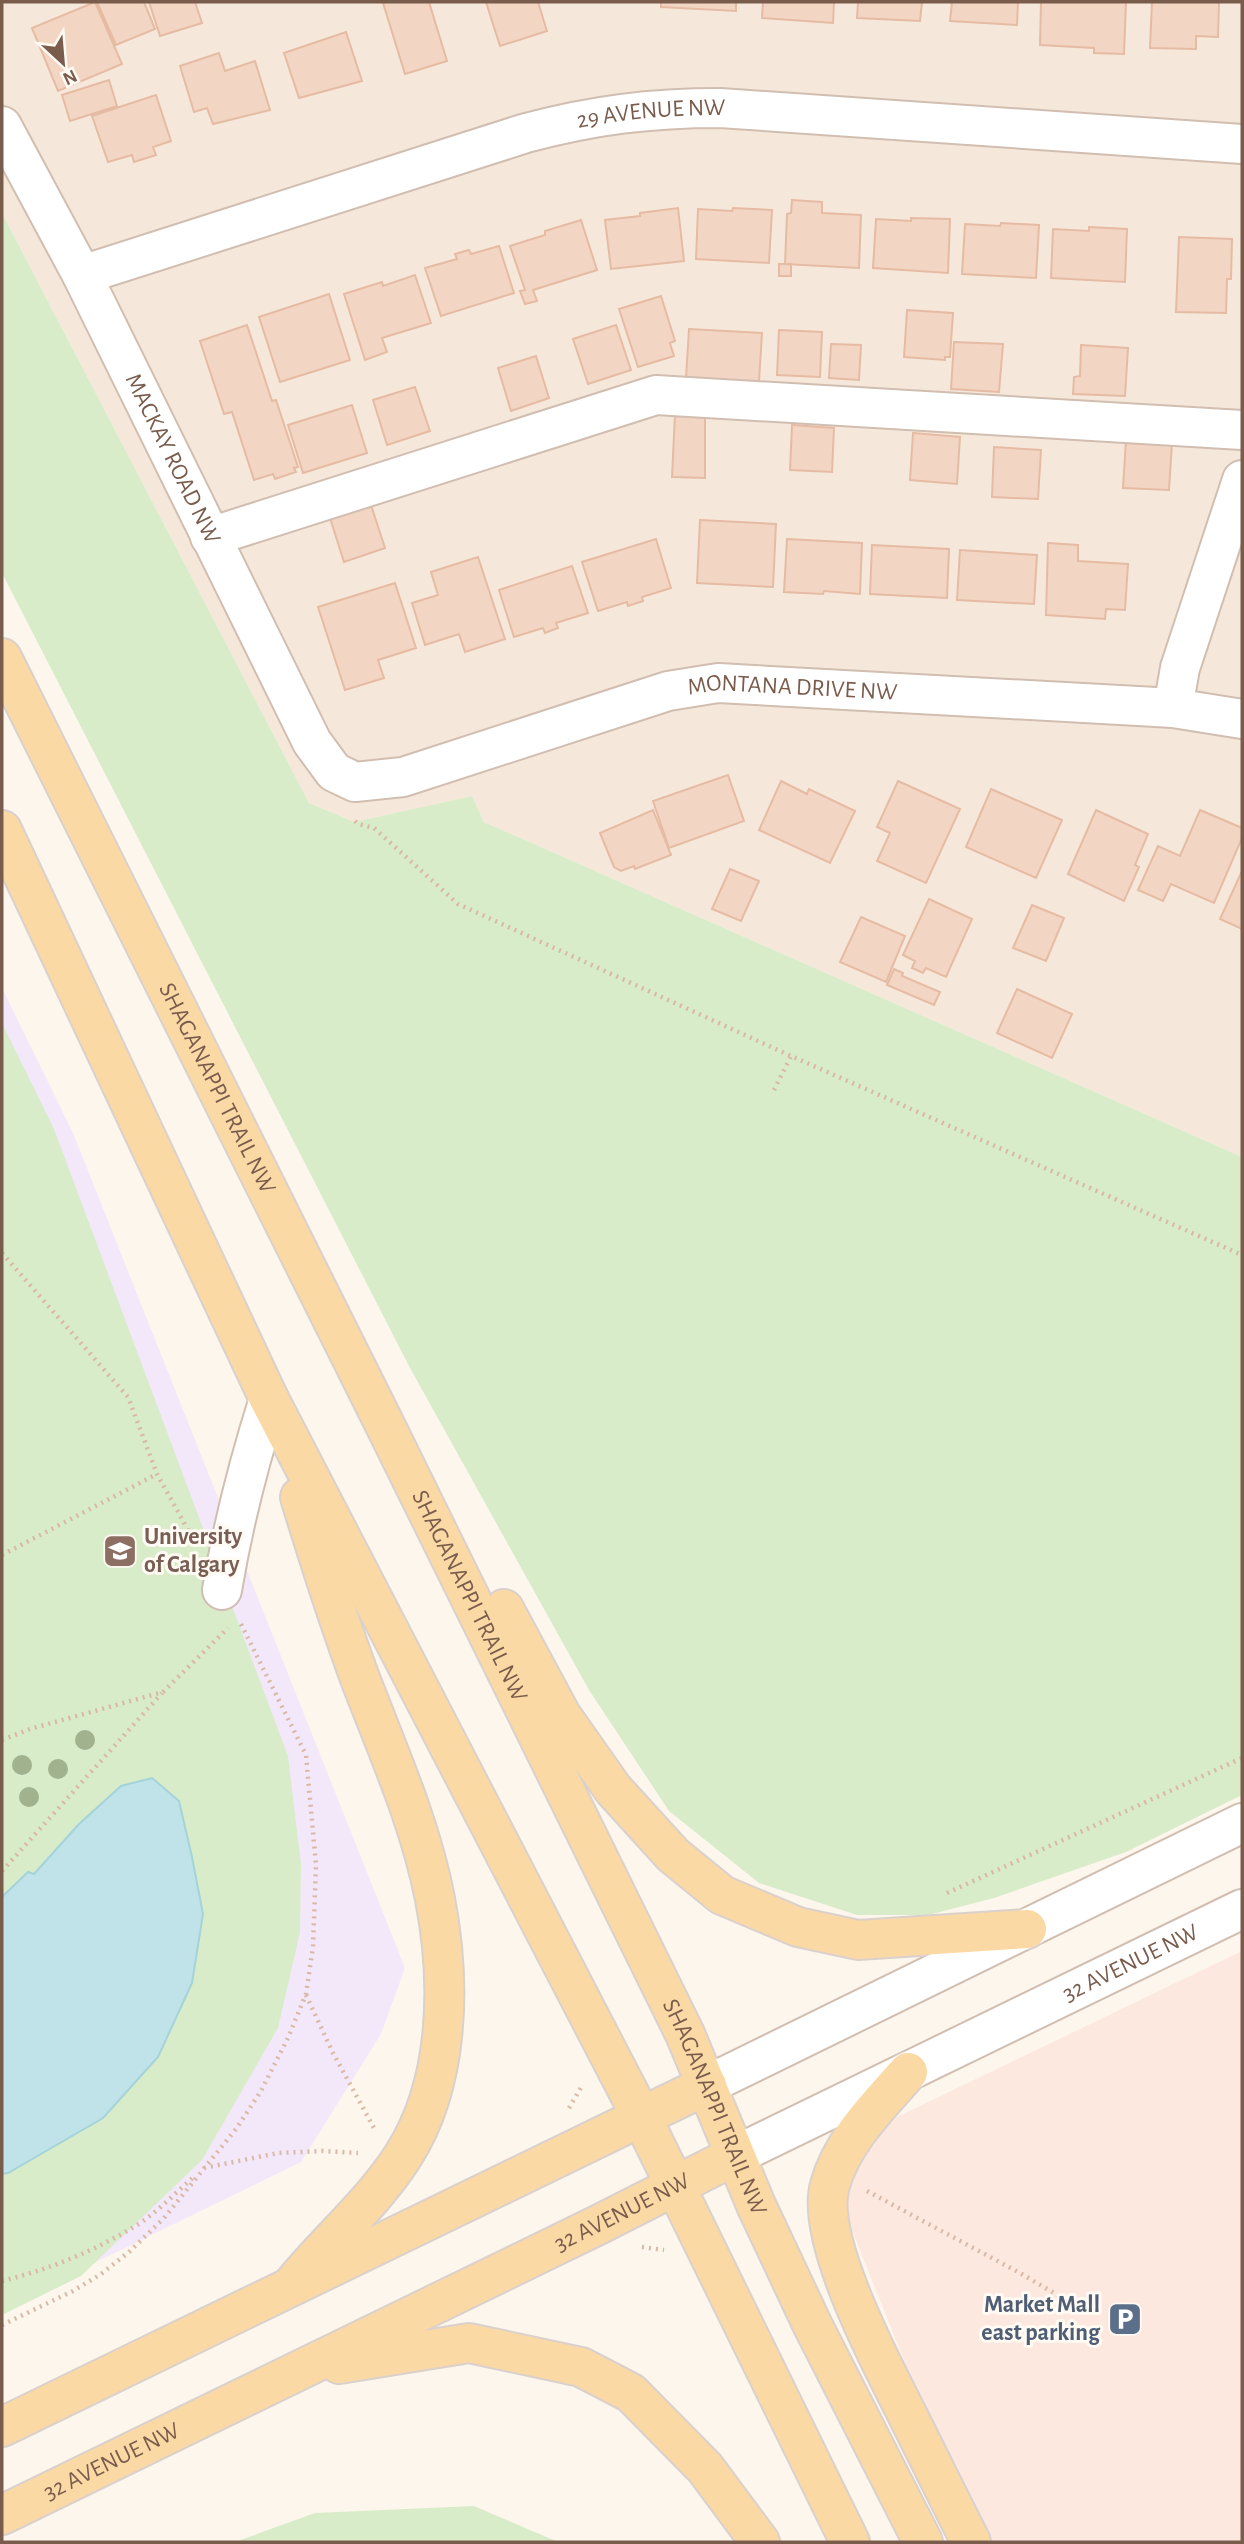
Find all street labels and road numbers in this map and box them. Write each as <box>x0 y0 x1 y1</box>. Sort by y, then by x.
street label: 29 AVENUE NW <box>575 96 726 133</box>
street label: MACKAY ROAD NW <box>121 370 225 548</box>
street label: MONTANA DRIVE NW <box>686 671 898 705</box>
street label: SHAGANAPPI TRAIL NW <box>154 979 280 1198</box>
street label: SHAGANAPPI TRAIL NW <box>407 1487 532 1706</box>
street label: 32 AVENUE NW <box>1059 1920 1203 2006</box>
street label: SHAGANAPPI TRAIL NW <box>658 1995 771 2219</box>
street label: 32 AVENUE NW <box>551 2168 694 2256</box>
street label: 32 AVENUE NW <box>40 2418 184 2505</box>

